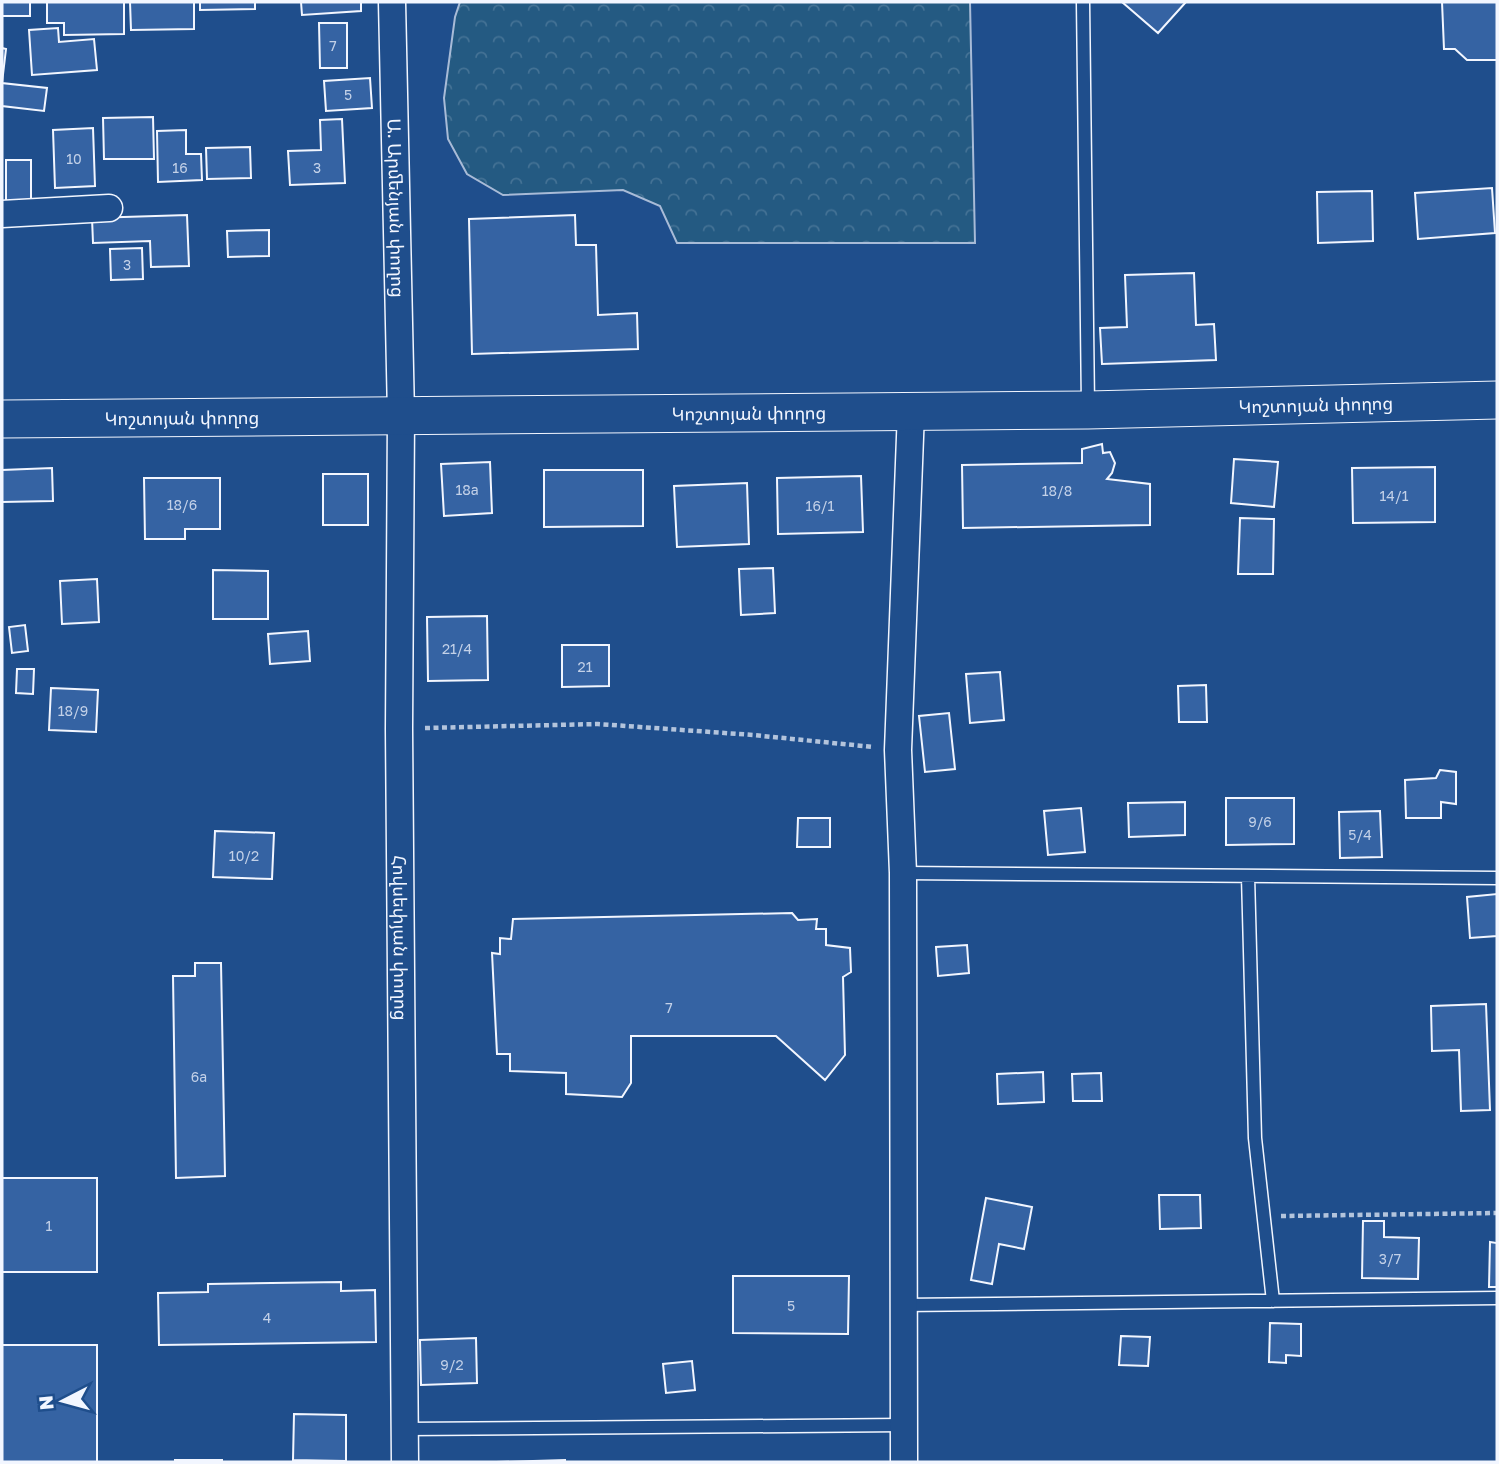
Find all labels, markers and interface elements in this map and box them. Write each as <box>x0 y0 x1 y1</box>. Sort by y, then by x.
house number: 7 <box>329 37 337 54</box>
house number: 5 <box>344 86 352 103</box>
street label: Ա. Արմենյան փողոց <box>384 118 409 298</box>
house number: 10 <box>66 150 82 167</box>
house number: 16 <box>172 159 188 176</box>
house number: 3 <box>313 159 321 176</box>
house number: 3 <box>123 256 131 273</box>
street label: Կոշտոյան փողոց <box>1238 392 1393 417</box>
street label: Կոշտոյան փողոց <box>672 401 826 424</box>
street label: Կոշտոյան փողոց <box>105 406 259 429</box>
house number: 18a <box>455 481 479 498</box>
house number: 18/8 <box>1042 482 1072 499</box>
house number: 14/1 <box>1380 487 1409 504</box>
house number: 18/6 <box>167 496 197 513</box>
house number: 16/1 <box>806 497 835 514</box>
house number: 21/4 <box>442 640 472 657</box>
house number: 21 <box>578 658 593 675</box>
house number: 18/9 <box>58 702 88 719</box>
house number: 9/6 <box>1248 813 1272 830</box>
house number: 5/4 <box>1348 826 1372 843</box>
house number: 10/2 <box>229 847 259 864</box>
street label: Հովսեփյան փողոց <box>389 855 412 1021</box>
house number: 7 <box>665 999 673 1016</box>
house number: 6a <box>191 1068 207 1085</box>
house number: 1 <box>46 1217 53 1234</box>
house number: 3/7 <box>1379 1250 1401 1267</box>
house number: 5 <box>787 1297 795 1314</box>
house number: 4 <box>263 1309 271 1326</box>
house number: 9/2 <box>440 1356 464 1373</box>
north arrow <box>28 1366 98 1436</box>
text: N <box>33 1394 58 1411</box>

